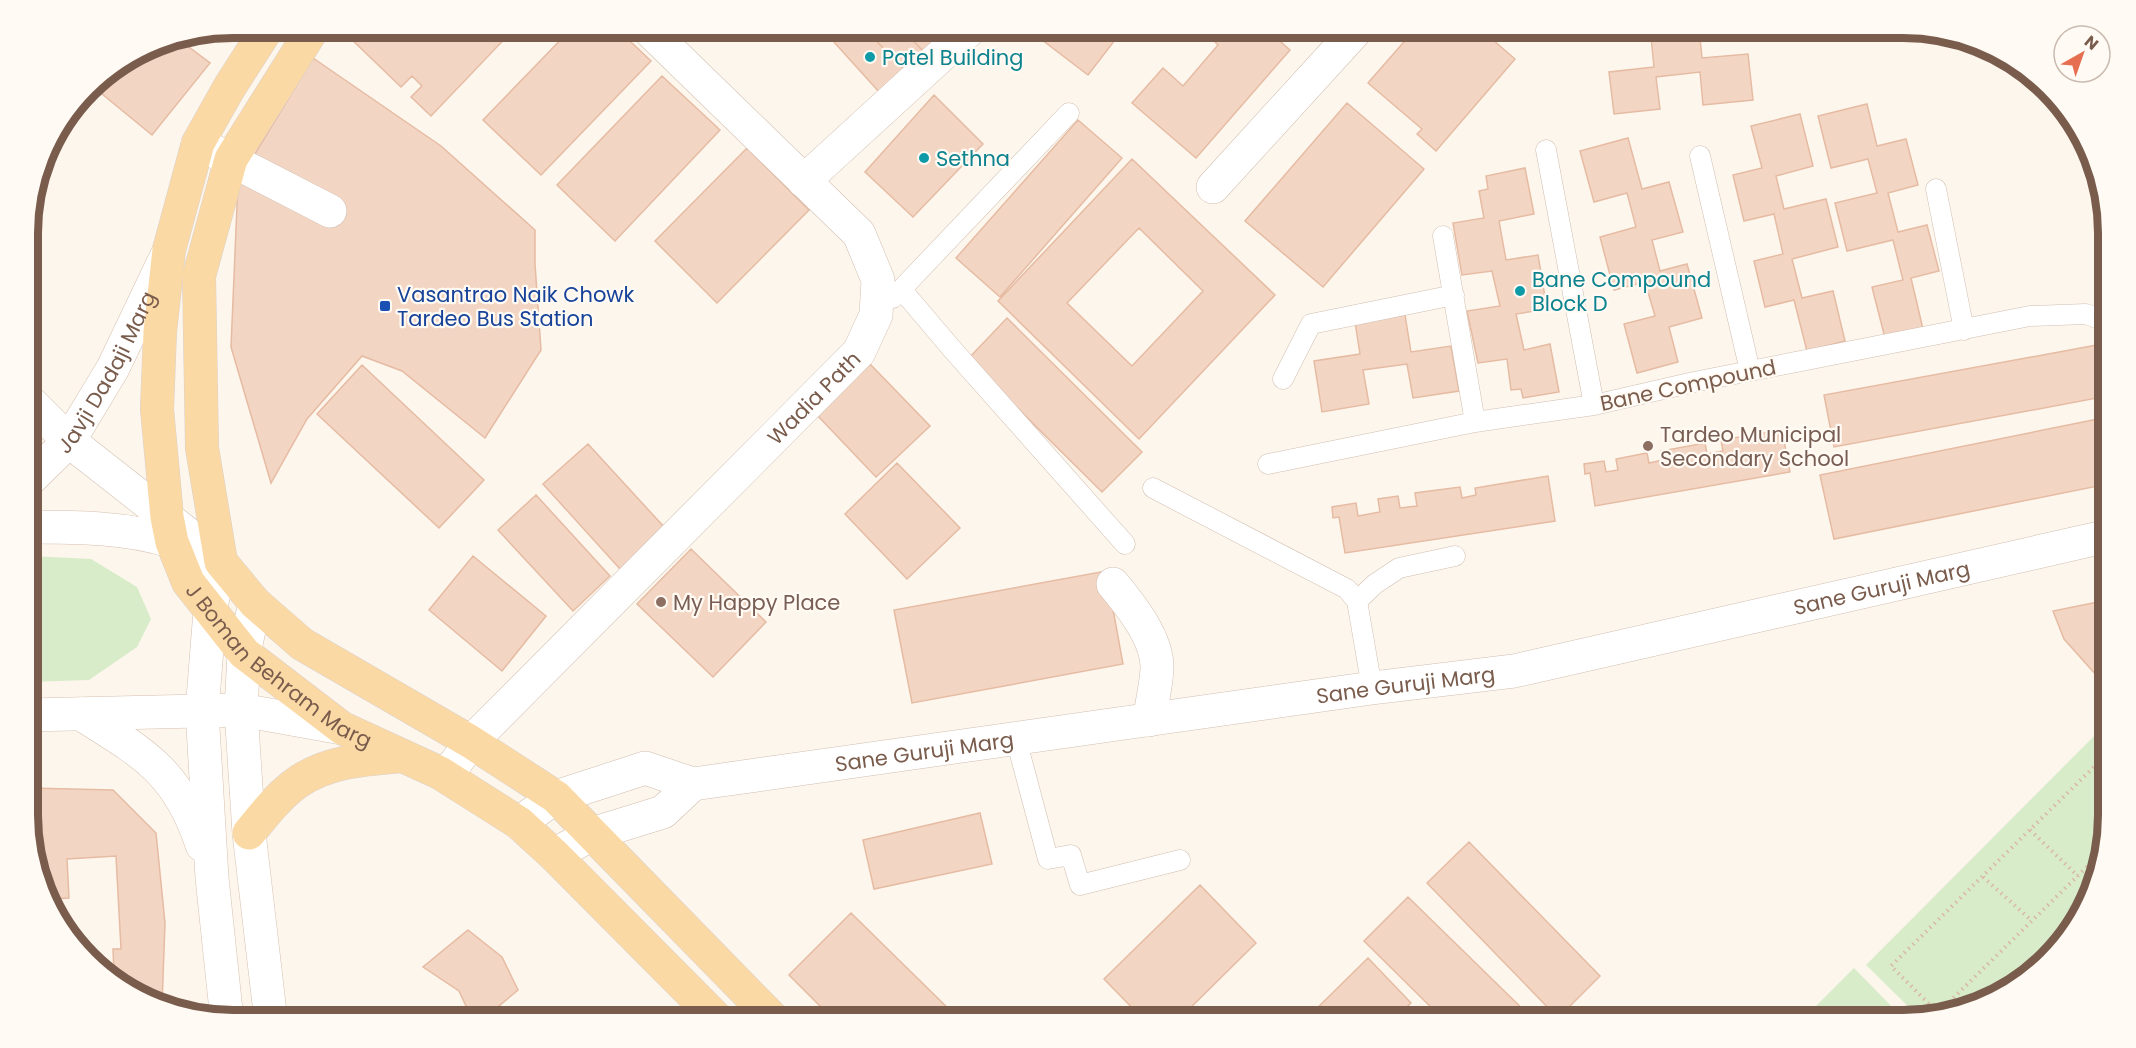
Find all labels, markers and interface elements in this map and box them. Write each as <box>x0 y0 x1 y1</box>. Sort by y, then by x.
north arrow <box>2052 24 2112 84</box>
text: N <box>2079 30 2103 56</box>
place label: Patel Building <box>882 43 1023 72</box>
marker: Patel Building <box>863 50 877 64</box>
place label: Sethna <box>936 144 1010 173</box>
marker: Sethna <box>917 151 931 165</box>
place label: Bane Compound Block D <box>1532 265 1711 318</box>
place label: Vasantrao Naik Chowk Tardeo Bus Station <box>397 280 635 333</box>
marker: Bane Compound Block D <box>1513 284 1527 298</box>
street label: Javji Dadaji Marg <box>50 286 162 460</box>
marker: Vasantrao Naik Chowk Tardeo Bus Station <box>378 299 392 313</box>
street label: Wadia Path <box>761 344 867 451</box>
street label: Bane Compound <box>1597 352 1779 418</box>
place label: Tardeo Municipal Secondary School <box>1660 420 1849 473</box>
marker: Tardeo Municipal Secondary School <box>1641 439 1655 453</box>
street label: Sane Guruji Marg <box>1790 553 1972 622</box>
street label: J Boman Behram Marg <box>179 577 377 754</box>
place label: My Happy Place <box>673 588 840 617</box>
marker: My Happy Place <box>654 595 668 609</box>
street label: Sane Guruji Marg <box>1314 659 1497 710</box>
street label: Sane Guruji Marg <box>833 724 1015 778</box>

